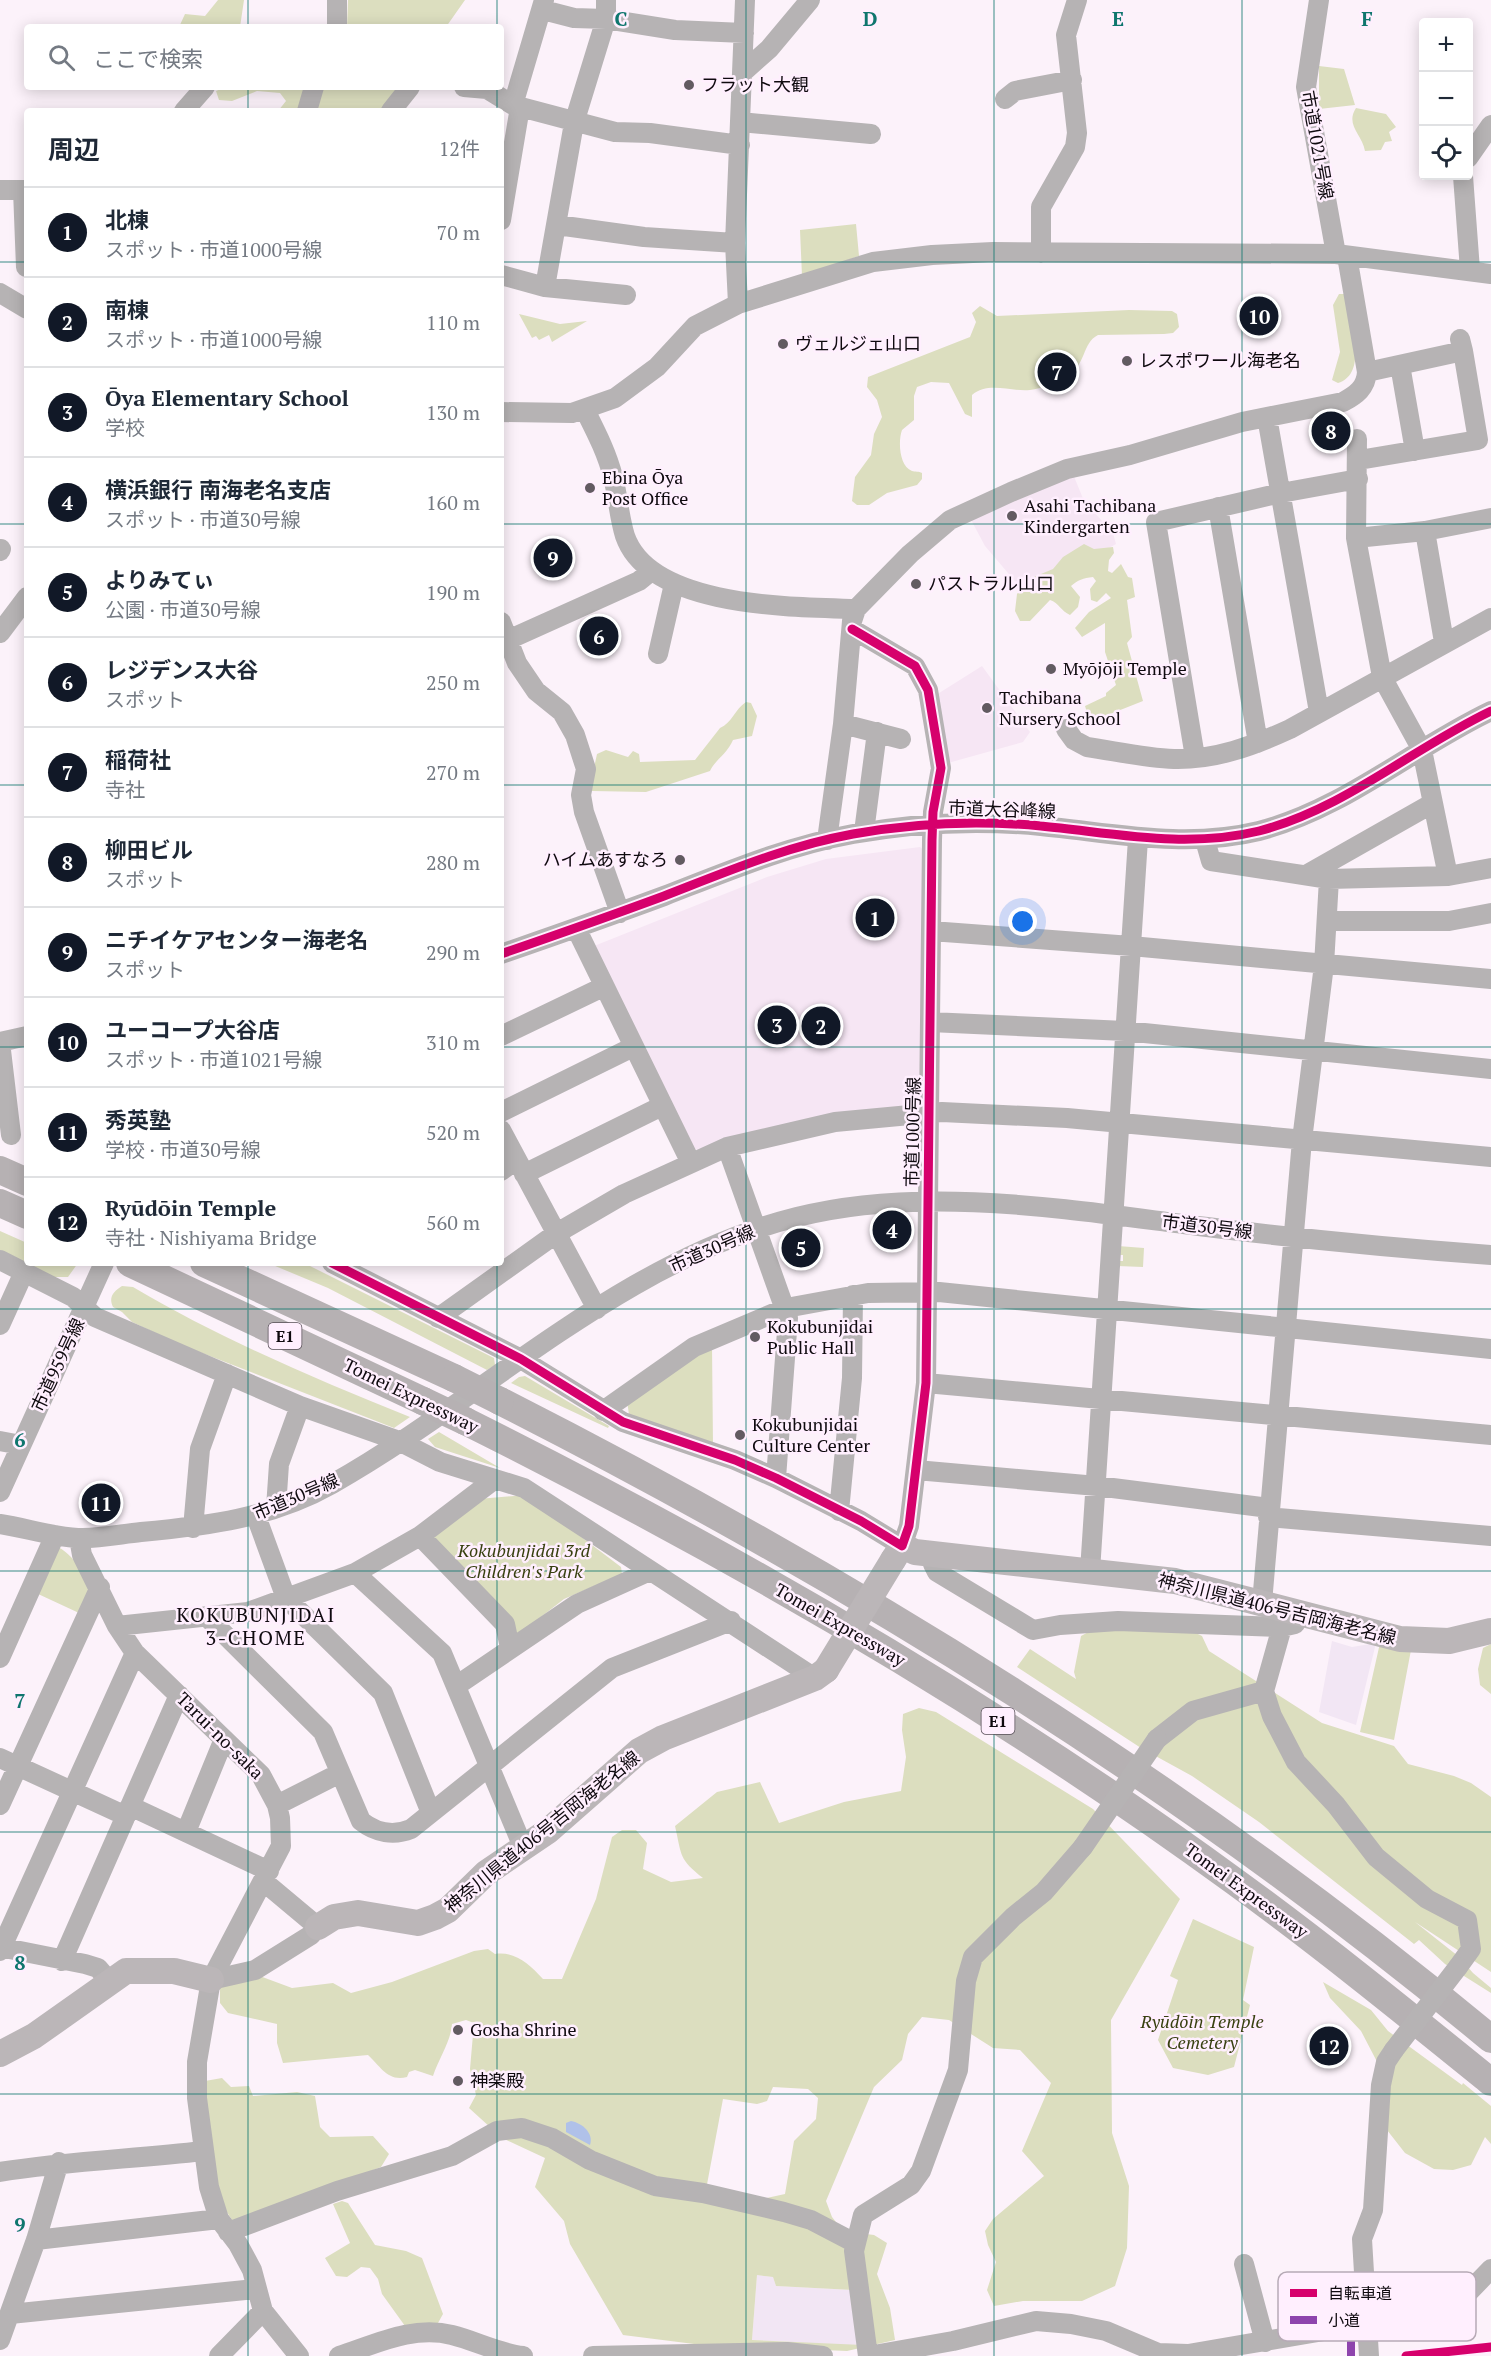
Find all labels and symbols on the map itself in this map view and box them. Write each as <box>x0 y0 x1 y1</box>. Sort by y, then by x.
text: C <box>614 5 628 32</box>
text: D <box>863 5 877 32</box>
text: E <box>1112 5 1124 32</box>
text: F <box>1361 5 1373 32</box>
place label: フラット大観 <box>701 72 809 96</box>
marker: フラット大観 <box>682 78 696 92</box>
street label: 市道1021号線 <box>1297 88 1339 201</box>
pin: 10 <box>1240 294 1278 338</box>
place label: ヴェルジェ山口 <box>795 331 921 355</box>
marker: ヴェルジェ山口 <box>776 337 790 351</box>
place label: レスポワール海老名 <box>1139 348 1301 372</box>
pin: 7 <box>1038 350 1076 394</box>
marker: レスポワール海老名 <box>1120 354 1134 368</box>
pin: 8 <box>1312 408 1350 454</box>
place label: Ebina Ōya Post Office <box>602 465 688 510</box>
marker: Ebina Ōya Post Office <box>583 481 597 495</box>
place label: Asahi Tachibana Kindergarten <box>1024 493 1156 538</box>
marker: Asahi Tachibana Kindergarten <box>1005 509 1019 523</box>
pin: 9 <box>534 536 572 580</box>
place label: パストラル山口 <box>928 571 1054 595</box>
marker: パストラル山口 <box>909 577 923 591</box>
pin: 6 <box>580 614 618 658</box>
place label: Myōjōji Temple <box>1063 656 1187 680</box>
marker: Myōjōji Temple <box>1044 662 1058 676</box>
place label: Tachibana Nursery School <box>999 685 1121 730</box>
marker: Tachibana Nursery School <box>980 701 994 715</box>
street label: 市道大谷峰線 <box>948 795 1056 823</box>
place label: ハイムあすなろ <box>543 847 668 871</box>
marker: ハイムあすなろ <box>673 853 687 867</box>
pin: 1 <box>856 896 894 940</box>
your location <box>1008 907 1037 936</box>
pin: 3 <box>758 1002 796 1048</box>
pin: 2 <box>802 1004 840 1048</box>
street label: 市道1000号線 <box>899 1077 925 1187</box>
pin: 4 <box>872 1208 912 1252</box>
street label: 市道30号線 <box>1160 1209 1254 1243</box>
street label: 市道30号線 <box>665 1219 758 1278</box>
pin: 5 <box>782 1226 820 1270</box>
street label: 市道959号線 <box>25 1314 89 1415</box>
place label: Kokubunjidai Public Hall <box>767 1314 873 1359</box>
road number: E1 <box>268 1323 302 1349</box>
marker: Kokubunjidai Public Hall <box>748 1330 762 1344</box>
street label: Tomei Expressway <box>340 1352 484 1439</box>
place label: Kokubunjidai Culture Center <box>752 1412 870 1457</box>
text: 6 <box>14 1426 26 1453</box>
marker: Kokubunjidai Culture Center <box>733 1428 747 1442</box>
street label: 市道30号線 <box>249 1467 342 1525</box>
pin: 11 <box>82 1480 120 1526</box>
park label: Kokubunjidai 3rd Children's Park <box>457 1538 591 1583</box>
street label: 神奈川県道406号吉岡海老名線 <box>1156 1567 1399 1649</box>
street label: Tomei Expressway <box>771 1577 911 1672</box>
district label: KOKUBUNJIDAI 3-CHOME <box>176 1601 336 1651</box>
text: 7 <box>14 1687 26 1714</box>
street label: Tarui-no-saka <box>172 1687 269 1784</box>
road number: E1 <box>982 1708 1014 1734</box>
street label: 神奈川県道406号吉岡海老名線 <box>439 1745 644 1918</box>
street label: Tomei Expressway <box>1180 1837 1314 1944</box>
text: 8 <box>14 1949 26 1976</box>
park label: Ryūdōin Temple Cemetery <box>1139 2009 1264 2054</box>
place label: Gosha Shrine <box>470 2017 576 2041</box>
marker: Gosha Shrine <box>451 2023 465 2037</box>
pin: 12 <box>1310 2024 1348 2068</box>
place label: 神楽殿 <box>470 2068 524 2092</box>
marker: 神楽殿 <box>451 2074 465 2088</box>
text: 9 <box>14 2211 26 2238</box>
legend <box>1278 2272 1476 2341</box>
text: 自転車道 <box>1328 2282 1392 2304</box>
text: 小道 <box>1328 2309 1360 2331</box>

